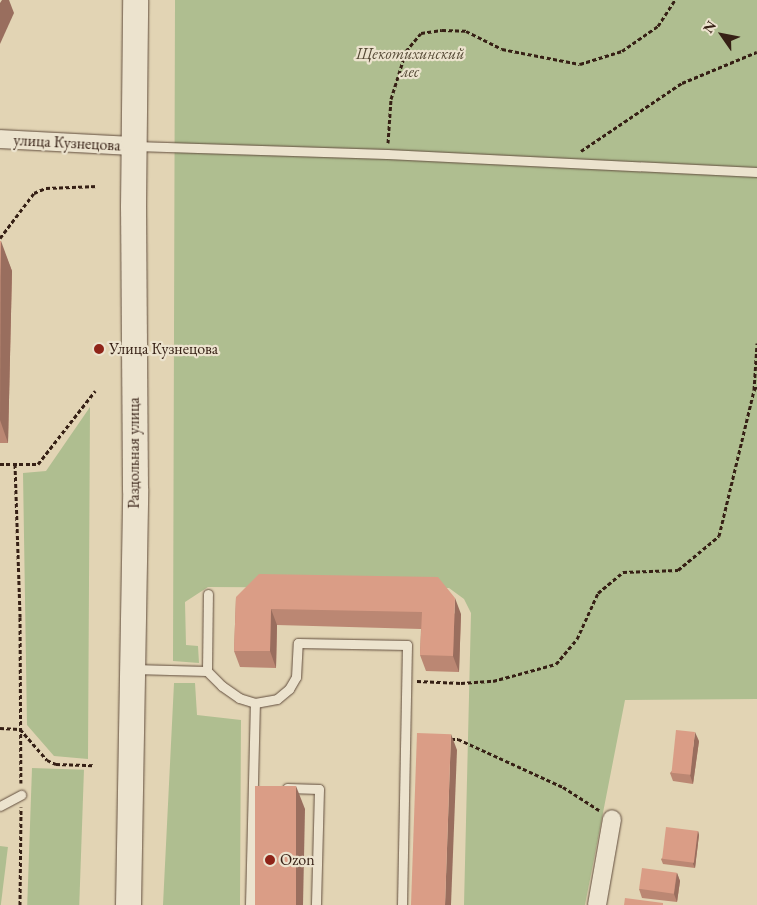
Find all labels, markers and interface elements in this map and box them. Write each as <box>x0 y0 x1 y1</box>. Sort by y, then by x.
north arrow <box>697 10 747 60</box>
text: N <box>699 17 720 36</box>
park label: Щекотихинский лес <box>356 44 464 82</box>
street label: улица Кузнецова <box>13 131 121 155</box>
place label: Улица Кузнецова <box>109 339 218 359</box>
marker: Улица Кузнецова <box>93 343 105 355</box>
street label: Раздольная улица <box>124 397 144 509</box>
place label: Ozon <box>280 850 315 870</box>
marker: Ozon <box>264 854 276 866</box>

